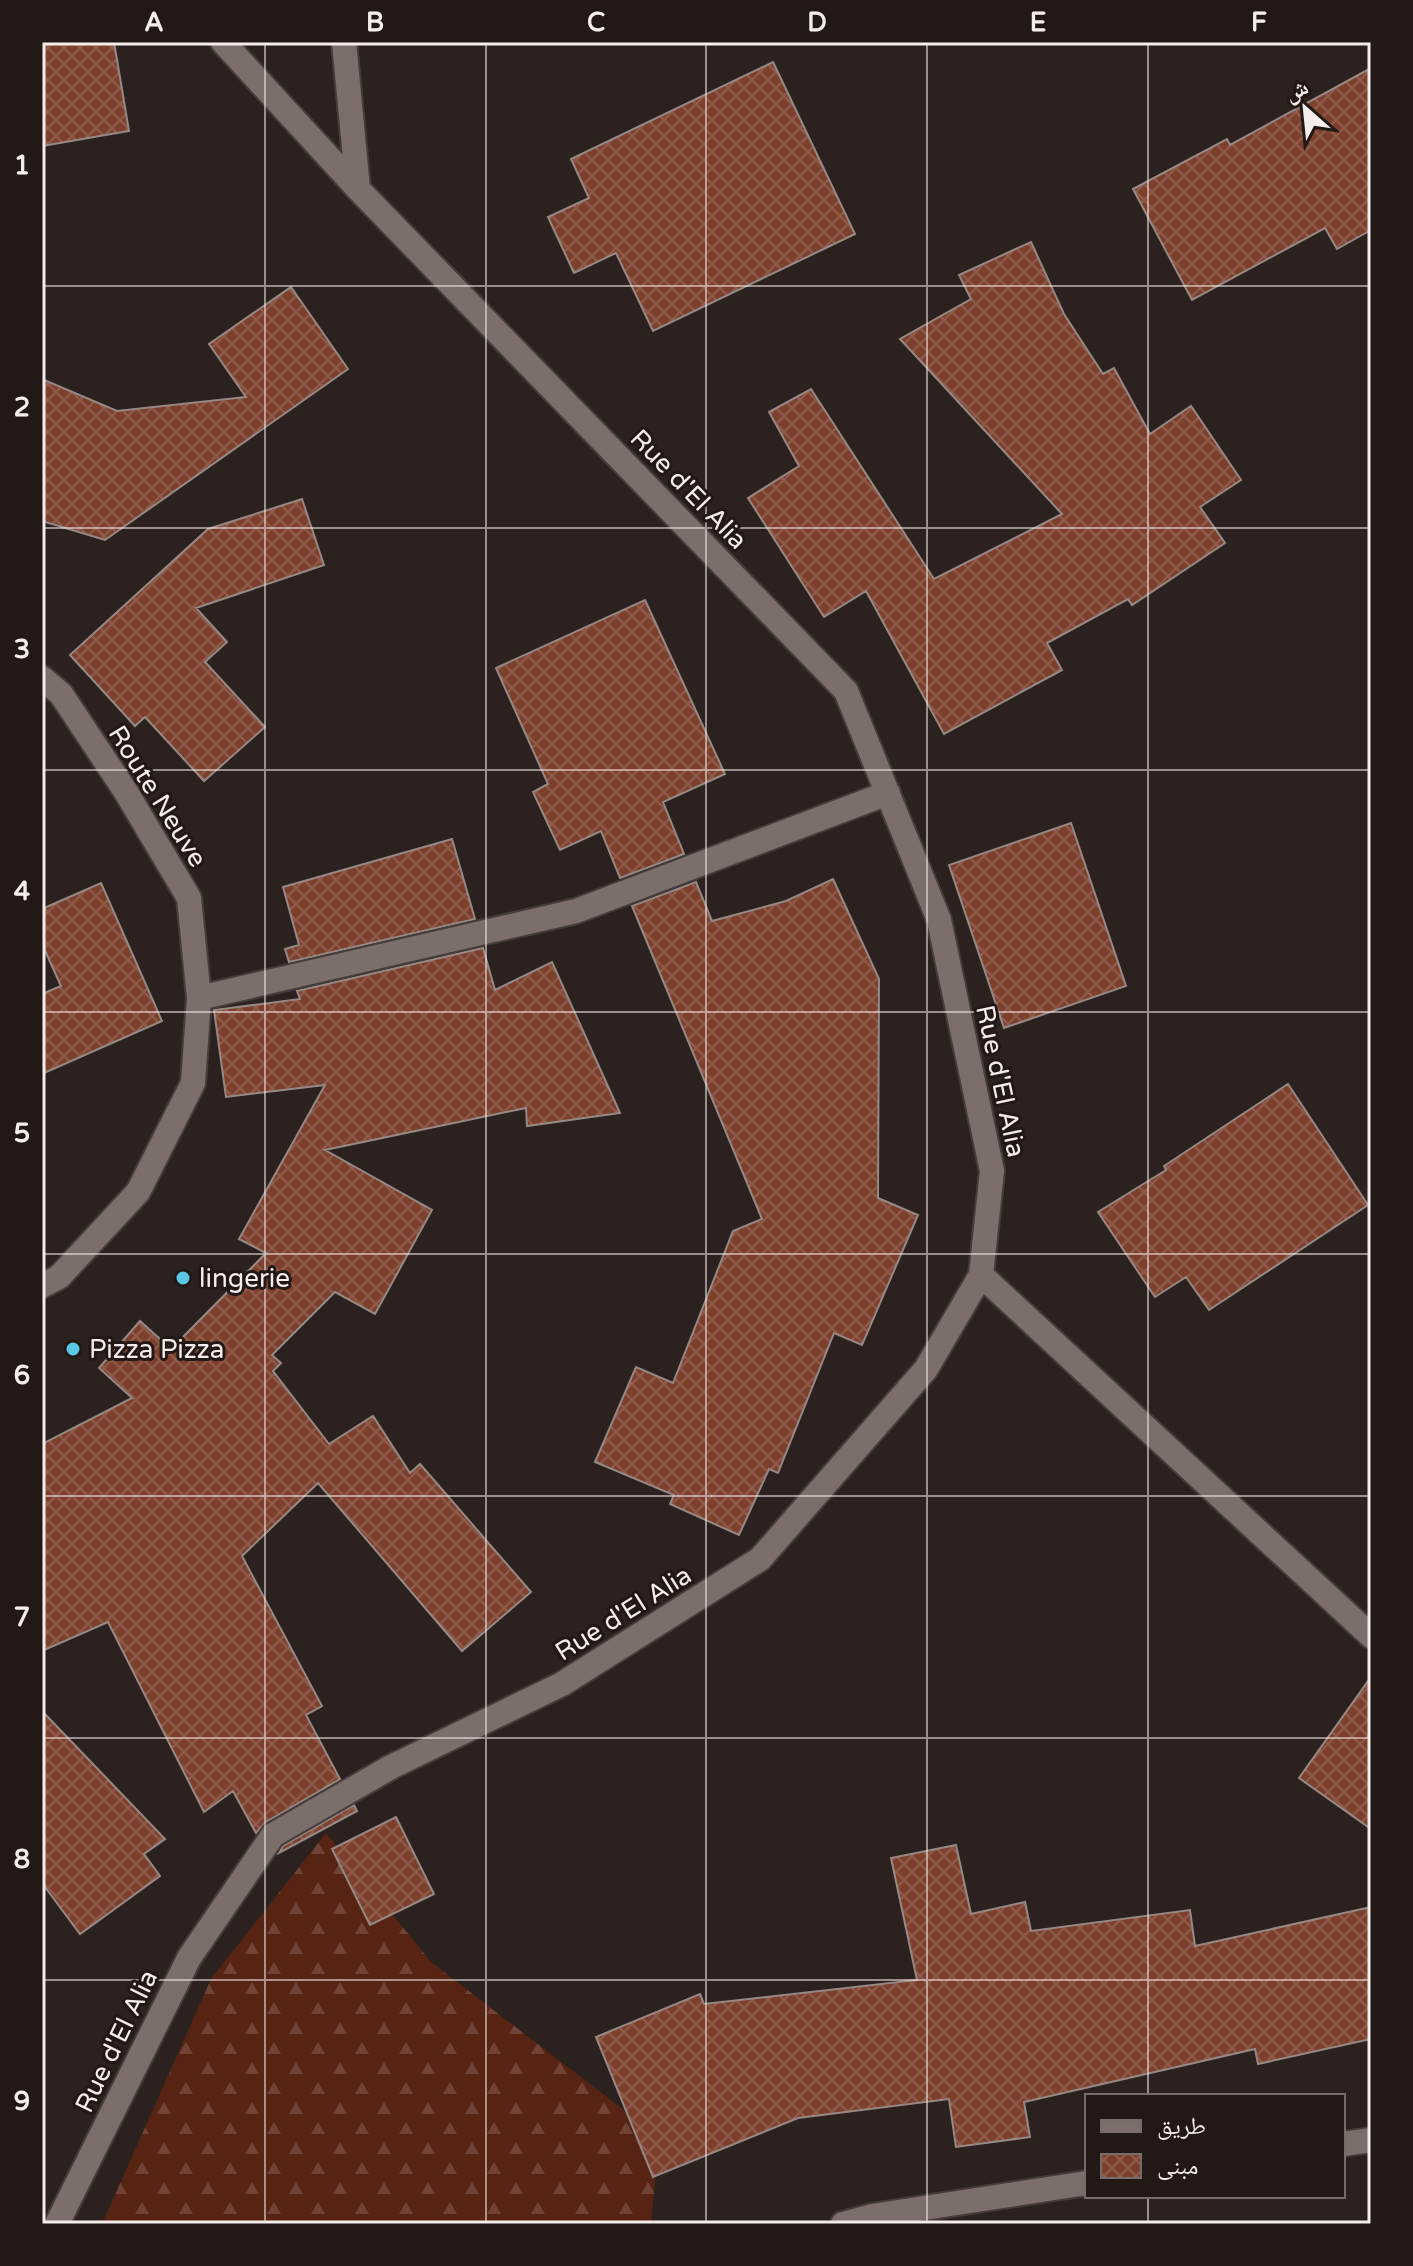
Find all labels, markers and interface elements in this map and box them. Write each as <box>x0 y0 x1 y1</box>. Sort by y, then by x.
text: A <box>144 7 164 38</box>
text: B <box>366 7 384 38</box>
text: C <box>587 7 605 38</box>
text: D <box>807 7 827 38</box>
text: E <box>1030 7 1046 38</box>
text: F <box>1251 7 1267 38</box>
north arrow <box>1265 68 1345 148</box>
text: ش <box>1280 74 1313 108</box>
text: 1 <box>14 150 30 181</box>
text: 2 <box>14 392 30 423</box>
street label: Rue d'El Alia <box>624 423 753 556</box>
text: 3 <box>14 634 30 665</box>
street label: Route Neuve <box>102 720 213 873</box>
text: 4 <box>14 876 30 907</box>
street label: Rue d'El Alia <box>969 1002 1032 1160</box>
text: 5 <box>14 1118 30 1149</box>
place label: lingerie <box>199 1263 290 1294</box>
marker: lingerie <box>174 1269 192 1287</box>
place label: Pizza Pizza <box>89 1334 224 1365</box>
marker: Pizza Pizza <box>64 1340 82 1358</box>
text: 6 <box>14 1360 30 1391</box>
street label: Rue d'El Alia <box>549 1559 697 1668</box>
text: 7 <box>14 1602 30 1633</box>
text: 8 <box>14 1844 30 1875</box>
street label: Rue d'El Alia <box>69 1965 164 2118</box>
text: 9 <box>14 2086 30 2117</box>
legend <box>1085 2094 1345 2198</box>
text: طريق <box>1157 2112 1206 2141</box>
text: مبنى <box>1157 2152 1198 2181</box>

